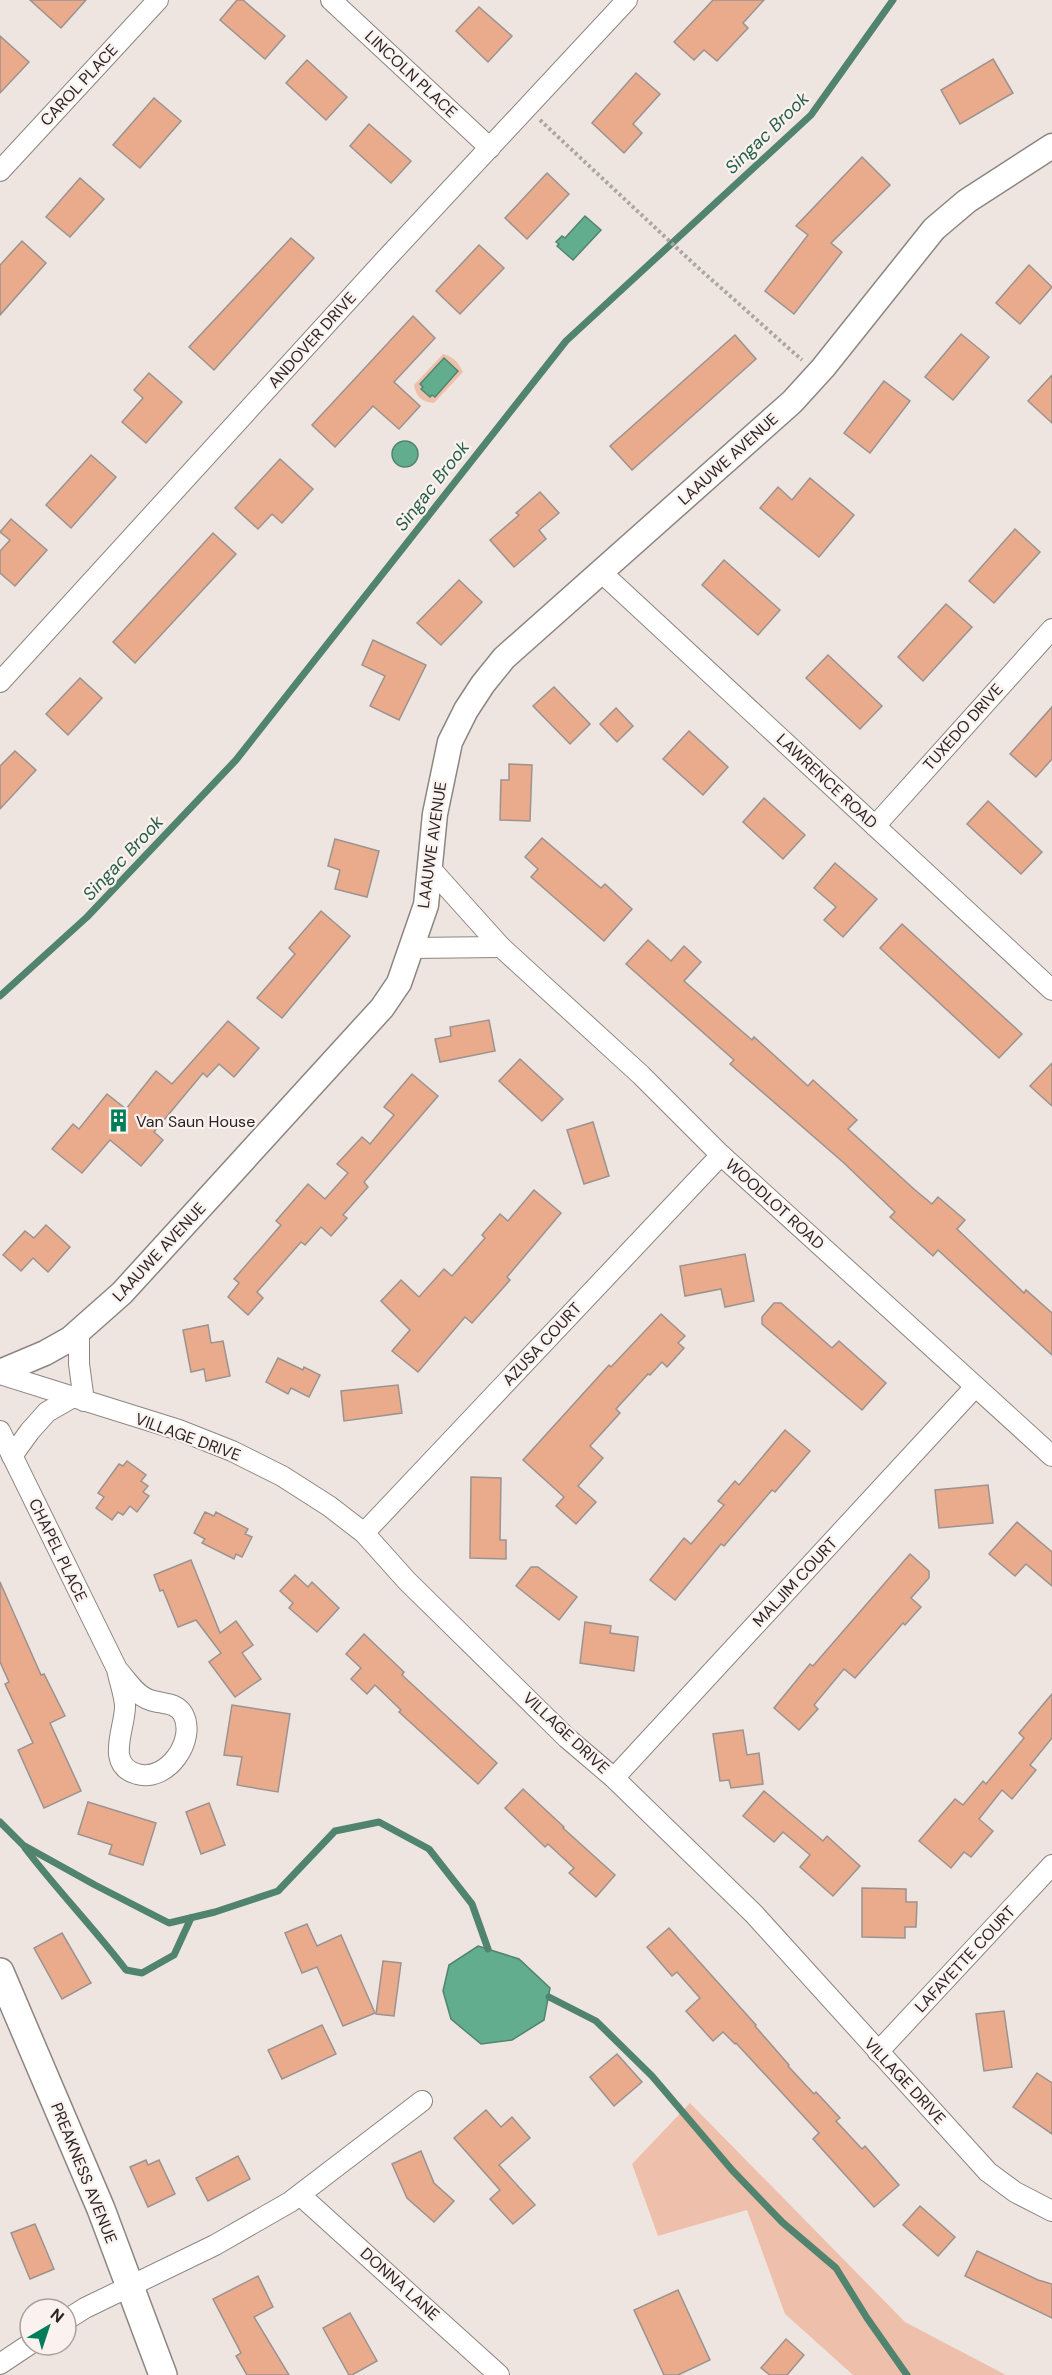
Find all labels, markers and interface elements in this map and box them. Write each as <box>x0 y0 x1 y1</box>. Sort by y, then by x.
street label: LINCOLN PLACE <box>360 26 462 122</box>
street label: CAROL PLACE <box>36 40 122 130</box>
water label: Singac Brook <box>720 86 815 179</box>
street label: ANDOVER DRIVE <box>263 288 361 392</box>
street label: LAAUWE AVENUE <box>673 408 783 510</box>
water label: Singac Brook <box>389 435 475 536</box>
street label: TUXEDO DRIVE <box>918 679 1008 775</box>
street label: LAWRENCE ROAD <box>772 729 882 833</box>
street label: LAAUWE AVENUE <box>413 780 451 910</box>
water label: Singac Brook <box>77 810 169 906</box>
building icon: Van Saun House <box>105 1108 131 1134</box>
place label: Van Saun House <box>136 1111 255 1132</box>
street label: WOODLOT ROAD <box>721 1154 829 1254</box>
street label: LAAUWE AVENUE <box>108 1198 210 1306</box>
street label: AZUSA COURT <box>498 1298 586 1390</box>
street label: VILLAGE DRIVE <box>132 1408 244 1466</box>
street label: CHAPEL PLACE <box>24 1495 92 1605</box>
street label: MALJIM COURT <box>748 1533 842 1631</box>
street label: VILLAGE DRIVE <box>518 1688 614 1778</box>
street label: LAFAYETTE COURT <box>910 1901 1020 2017</box>
street label: VILLAGE DRIVE <box>860 2033 950 2129</box>
street label: PREAKNESS AVENUE <box>46 2099 122 2247</box>
street label: DONNA LANE <box>356 2243 444 2325</box>
north arrow <box>18 2297 78 2357</box>
text: N <box>46 2304 68 2328</box>

